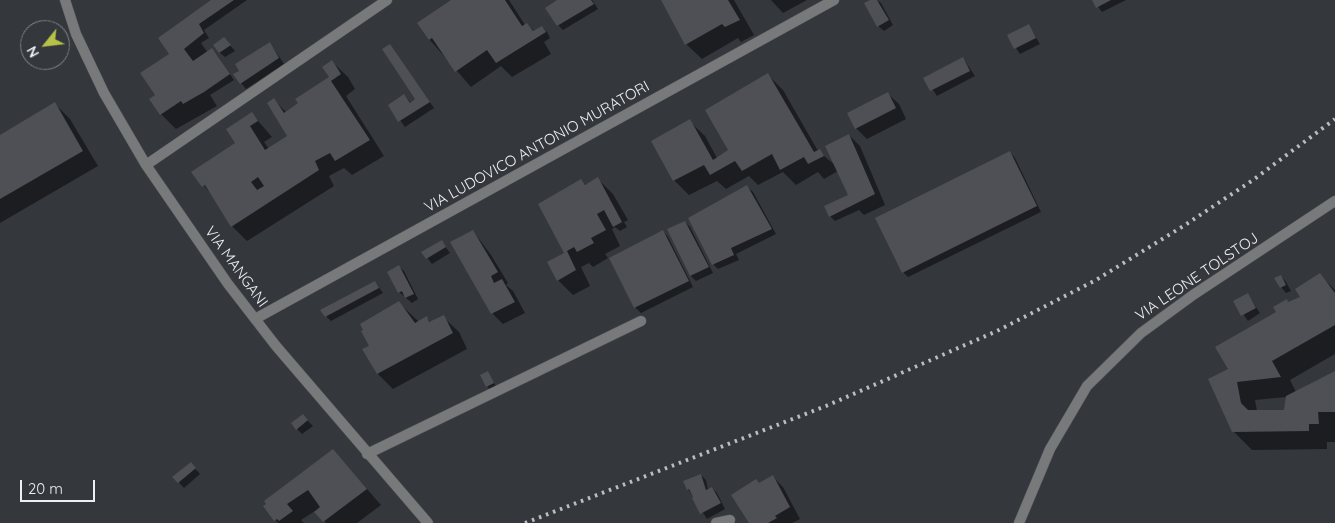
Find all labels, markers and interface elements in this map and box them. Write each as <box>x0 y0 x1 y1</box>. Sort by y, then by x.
north arrow <box>20 20 70 70</box>
text: N <box>22 43 43 61</box>
street label: VIA LUDOVICO ANTONIO MURATORI <box>421 77 653 217</box>
street label: VIA MANGANI <box>201 223 271 311</box>
street label: VIA LEONE TOLSTOJ <box>1132 229 1262 325</box>
scale bar <box>22 470 98 502</box>
text: 20 m <box>28 479 63 498</box>

